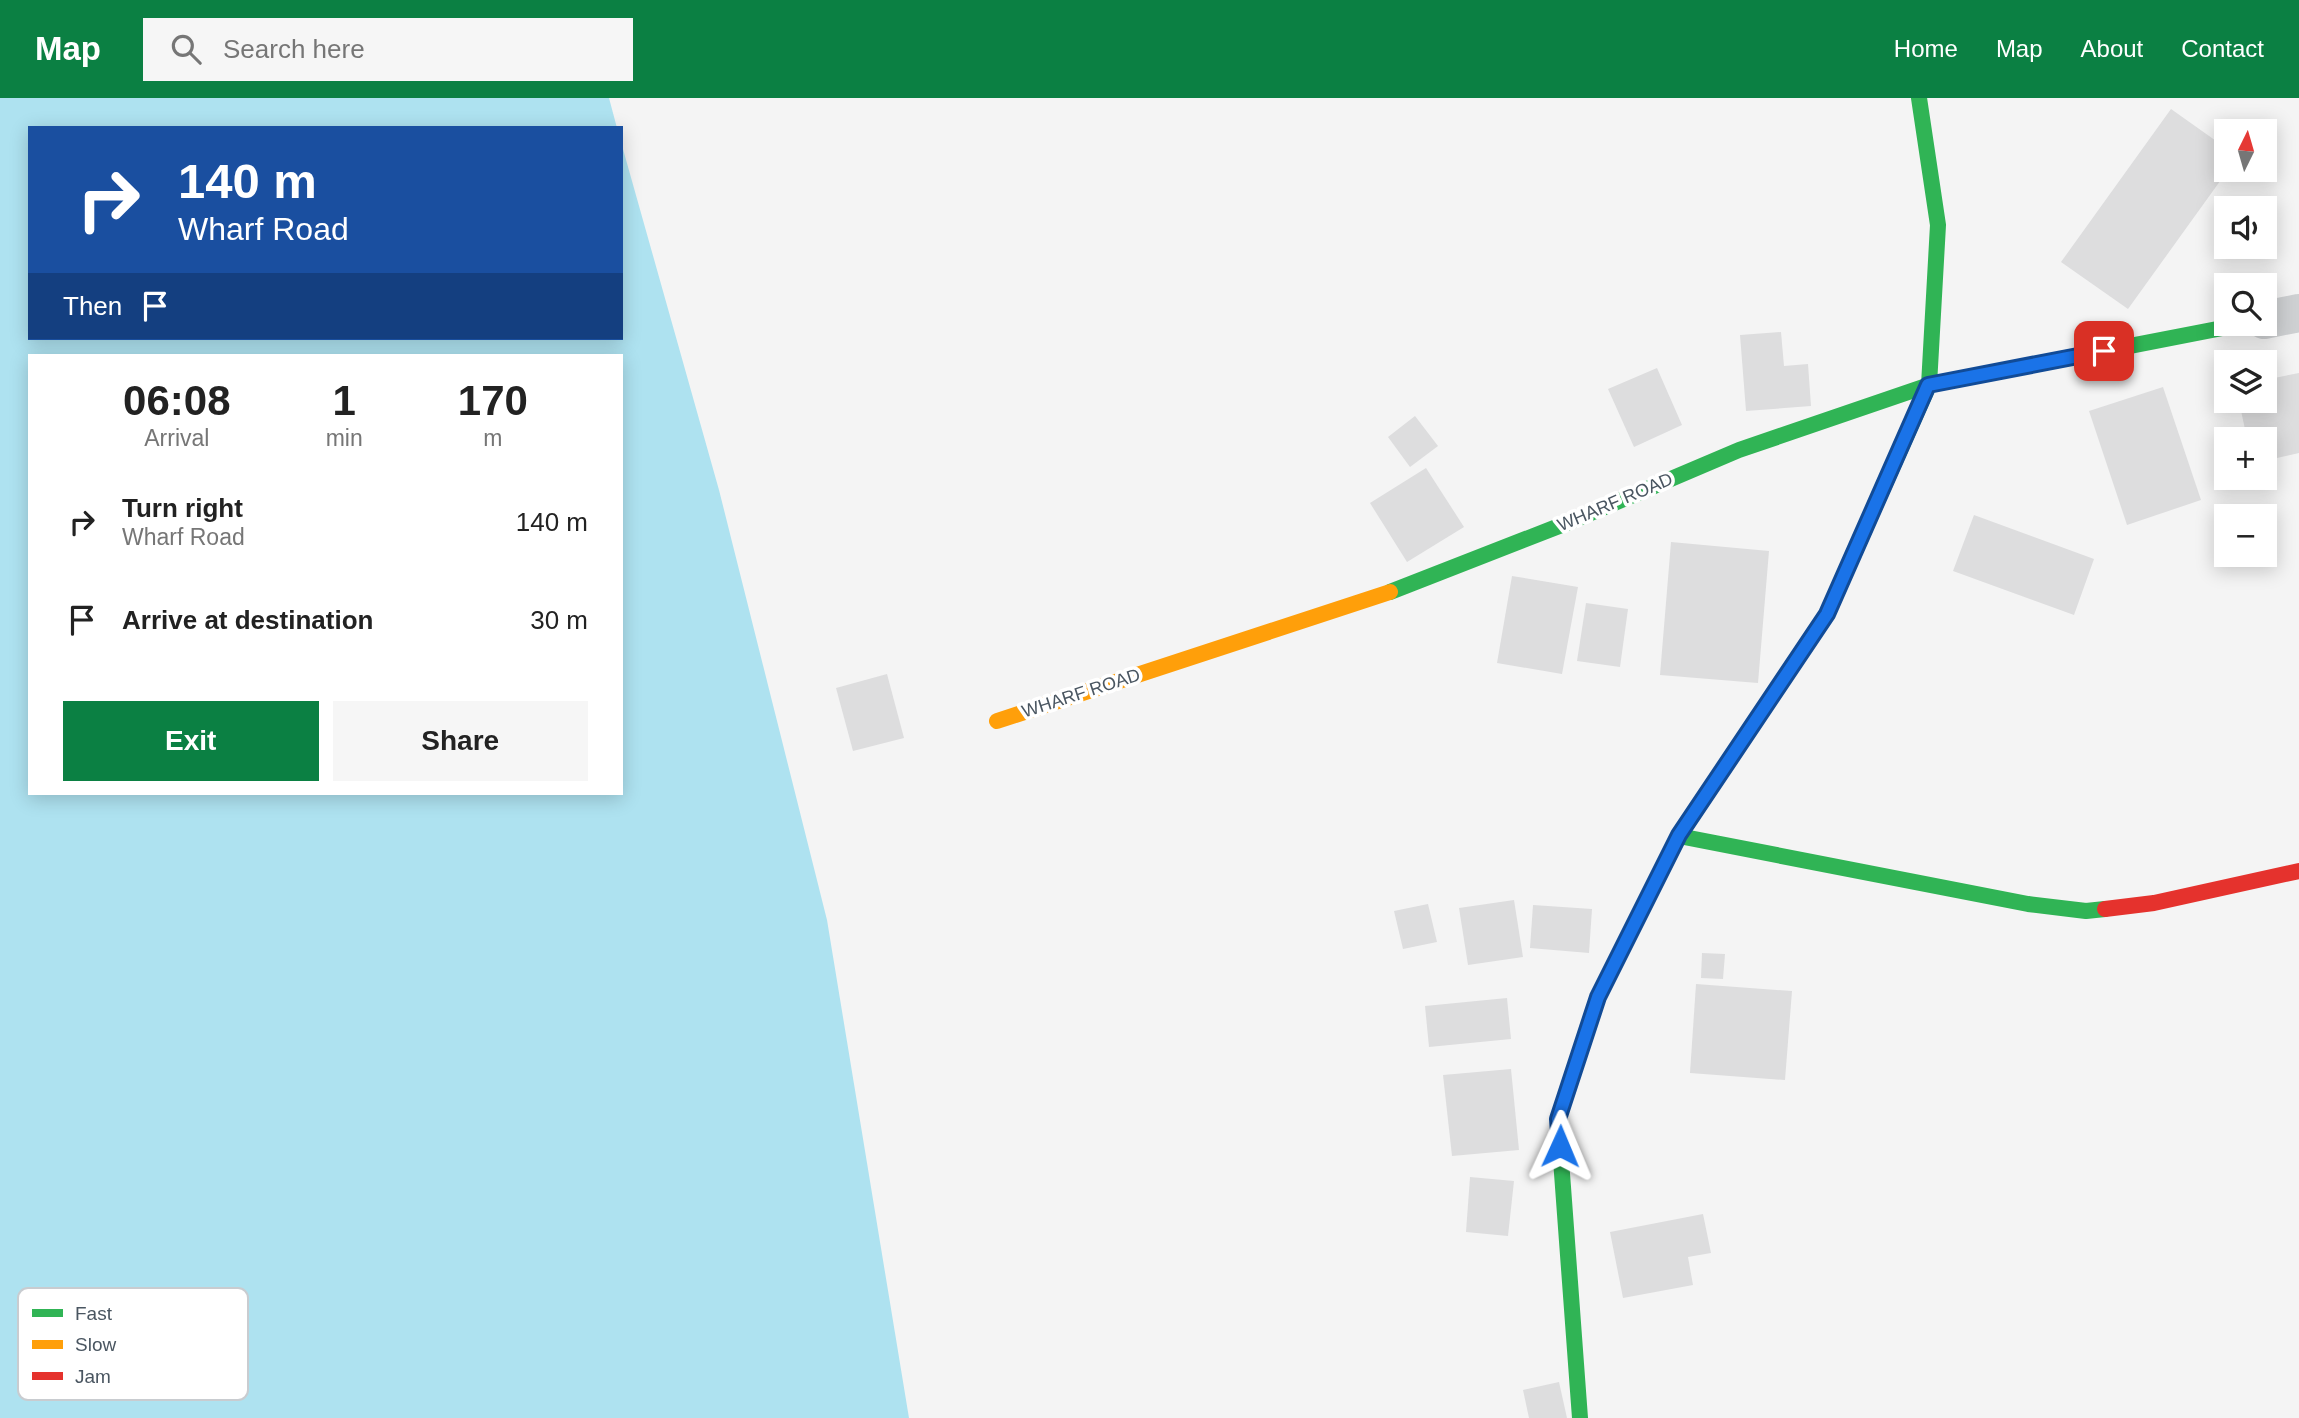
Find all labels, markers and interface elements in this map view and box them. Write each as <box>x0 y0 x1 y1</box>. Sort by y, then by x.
search box <box>143 18 633 81</box>
text: Map <box>35 30 101 67</box>
icon: search <box>167 30 205 68</box>
text: Search here <box>223 34 365 64</box>
text: Home <box>1894 35 1958 62</box>
text: Map <box>1996 35 2043 62</box>
text: About <box>2081 35 2143 62</box>
text: Contact <box>2181 35 2264 62</box>
north arrow <box>2214 119 2277 182</box>
map controls <box>2214 119 2277 567</box>
icon: right <box>63 154 154 245</box>
text: 140 m <box>178 154 317 208</box>
button: sound <box>2214 196 2277 259</box>
text: Wharf Road <box>178 211 349 247</box>
button: search <box>2214 273 2277 336</box>
icon: arrive <box>136 287 174 325</box>
text: Then <box>63 291 122 321</box>
pin <box>2074 321 2134 381</box>
icon: arrive <box>2085 332 2123 370</box>
button: layers <box>2214 350 2277 413</box>
text: 06:08 <box>123 377 231 424</box>
text: 1 <box>332 377 356 424</box>
text: 170 <box>458 377 528 424</box>
text: Arrival <box>144 425 209 451</box>
text: min <box>326 425 363 451</box>
text: m <box>483 425 502 451</box>
button: + <box>2214 427 2277 490</box>
street label: WHARF ROAD <box>1554 469 1676 535</box>
text: Turn right <box>122 493 243 523</box>
icon: right <box>63 503 101 541</box>
button: − <box>2214 504 2277 567</box>
text: 140 m <box>516 507 588 537</box>
text: Wharf Road <box>122 524 245 550</box>
icon: arrive <box>63 601 101 639</box>
text: Arrive at destination <box>122 605 373 635</box>
text: 30 m <box>530 605 588 635</box>
street label: WHARF ROAD <box>1019 664 1143 722</box>
button: Exit <box>63 701 319 781</box>
button: Share <box>333 701 588 781</box>
position arrow <box>1523 1109 1597 1183</box>
legend <box>18 1288 248 1400</box>
text: Fast <box>75 1303 113 1324</box>
text: Slow <box>75 1334 116 1355</box>
text: Jam <box>75 1366 111 1387</box>

